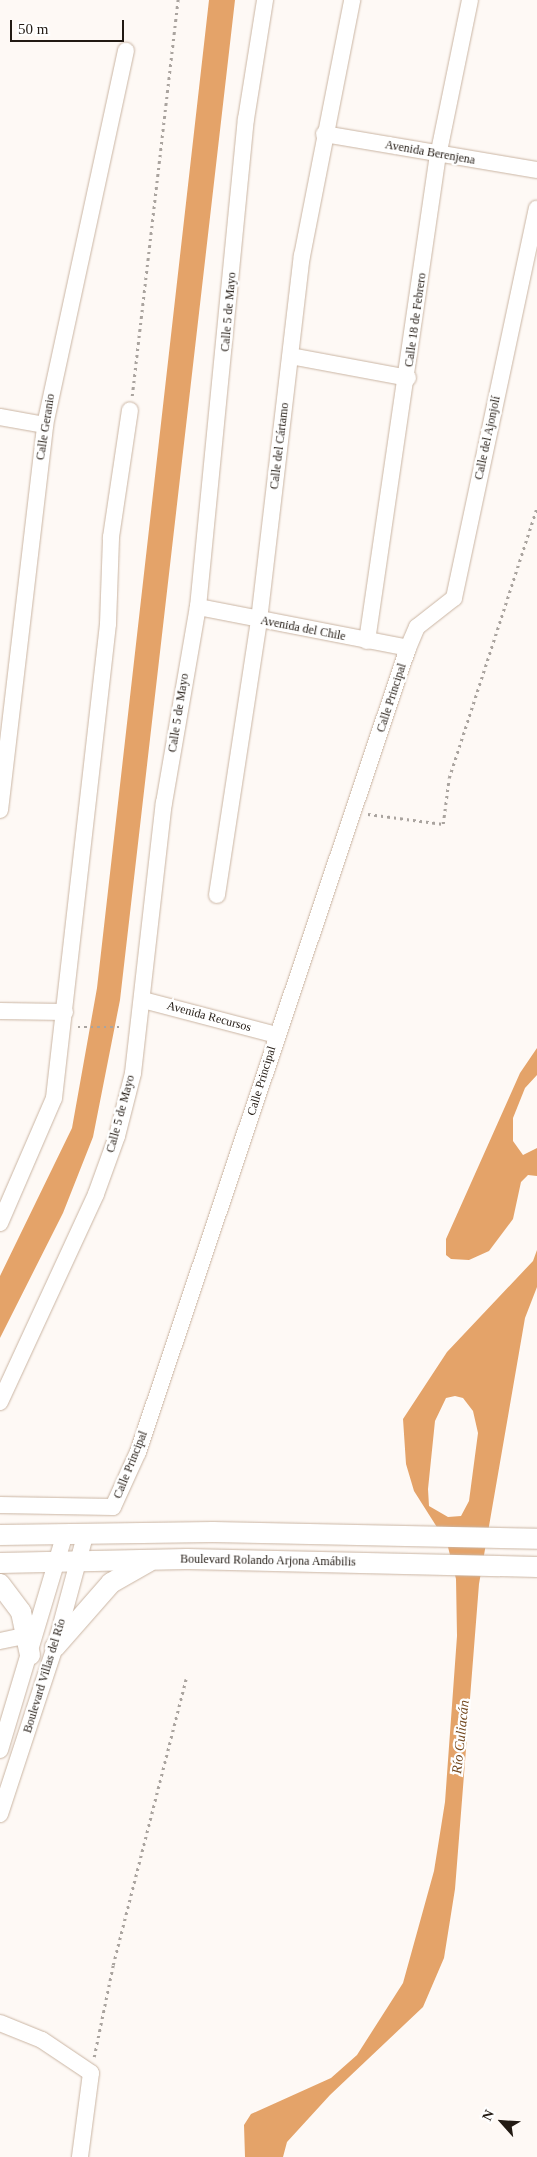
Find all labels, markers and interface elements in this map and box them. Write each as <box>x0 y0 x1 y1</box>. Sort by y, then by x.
scale bar <box>12 10 126 42</box>
text: 50 m <box>18 21 48 37</box>
street label: Avenida Berenjena <box>384 138 476 168</box>
street label: Calle 5 de Mayo <box>218 272 240 352</box>
street label: Calle 18 de Febrero <box>402 272 430 368</box>
street label: Calle Geranio <box>34 393 58 461</box>
street label: Calle del Ajonjolí <box>472 394 504 482</box>
street label: Calle del Cártamo <box>268 402 292 490</box>
street label: Avenida del Chile <box>259 614 347 644</box>
street label: Calle Principal <box>374 662 410 734</box>
street label: Calle 5 de Mayo <box>166 673 192 753</box>
street label: Avenida Recursos <box>165 999 253 1035</box>
street label: Calle Principal <box>245 1045 279 1117</box>
street label: Calle 5 de Mayo <box>104 1074 138 1154</box>
street label: Calle Principal <box>111 1429 151 1501</box>
street label: Boulevard Rolando Arjona Amábilis <box>179 1552 357 1570</box>
street label: Boulevard Villas del Río <box>21 1617 69 1735</box>
water label: Río Culiacán <box>449 1699 473 1775</box>
north arrow <box>477 2097 527 2147</box>
text: N <box>479 2107 497 2123</box>

